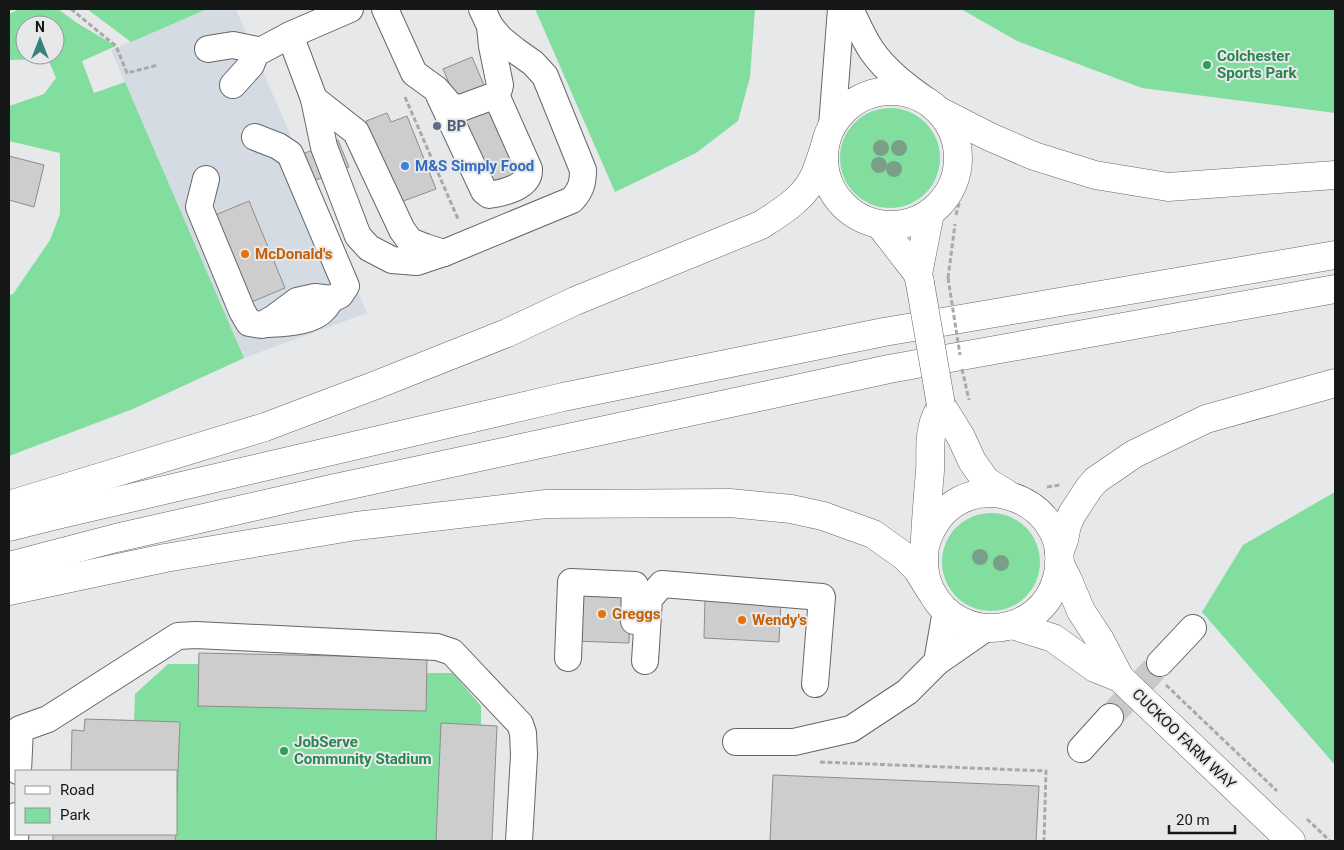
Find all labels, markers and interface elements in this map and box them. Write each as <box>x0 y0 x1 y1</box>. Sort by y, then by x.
north arrow <box>15 15 65 65</box>
text: N <box>35 19 45 35</box>
place label: Colchester Sports Park <box>1217 47 1298 82</box>
marker: Colchester Sports Park <box>1201 59 1213 71</box>
place label: BP <box>447 117 467 135</box>
marker: BP <box>431 120 443 132</box>
place label: M&S Simply Food <box>415 157 534 175</box>
marker: M&S Simply Food <box>399 160 411 172</box>
place label: McDonald's <box>255 245 333 263</box>
marker: McDonald's <box>239 248 251 260</box>
place label: Greggs <box>612 605 661 623</box>
marker: Greggs <box>596 608 608 620</box>
place label: Wendy's <box>752 611 807 629</box>
marker: Wendy's <box>736 614 748 626</box>
street label: CUCKOO FARM WAY <box>1129 685 1239 793</box>
place label: JobServe Community Stadium <box>294 733 432 768</box>
marker: JobServe Community Stadium <box>278 745 290 757</box>
legend <box>15 770 178 835</box>
text: Road <box>60 781 94 799</box>
scale bar <box>1169 802 1235 834</box>
text: Park <box>60 806 91 824</box>
text: 20 m <box>1176 811 1210 829</box>

